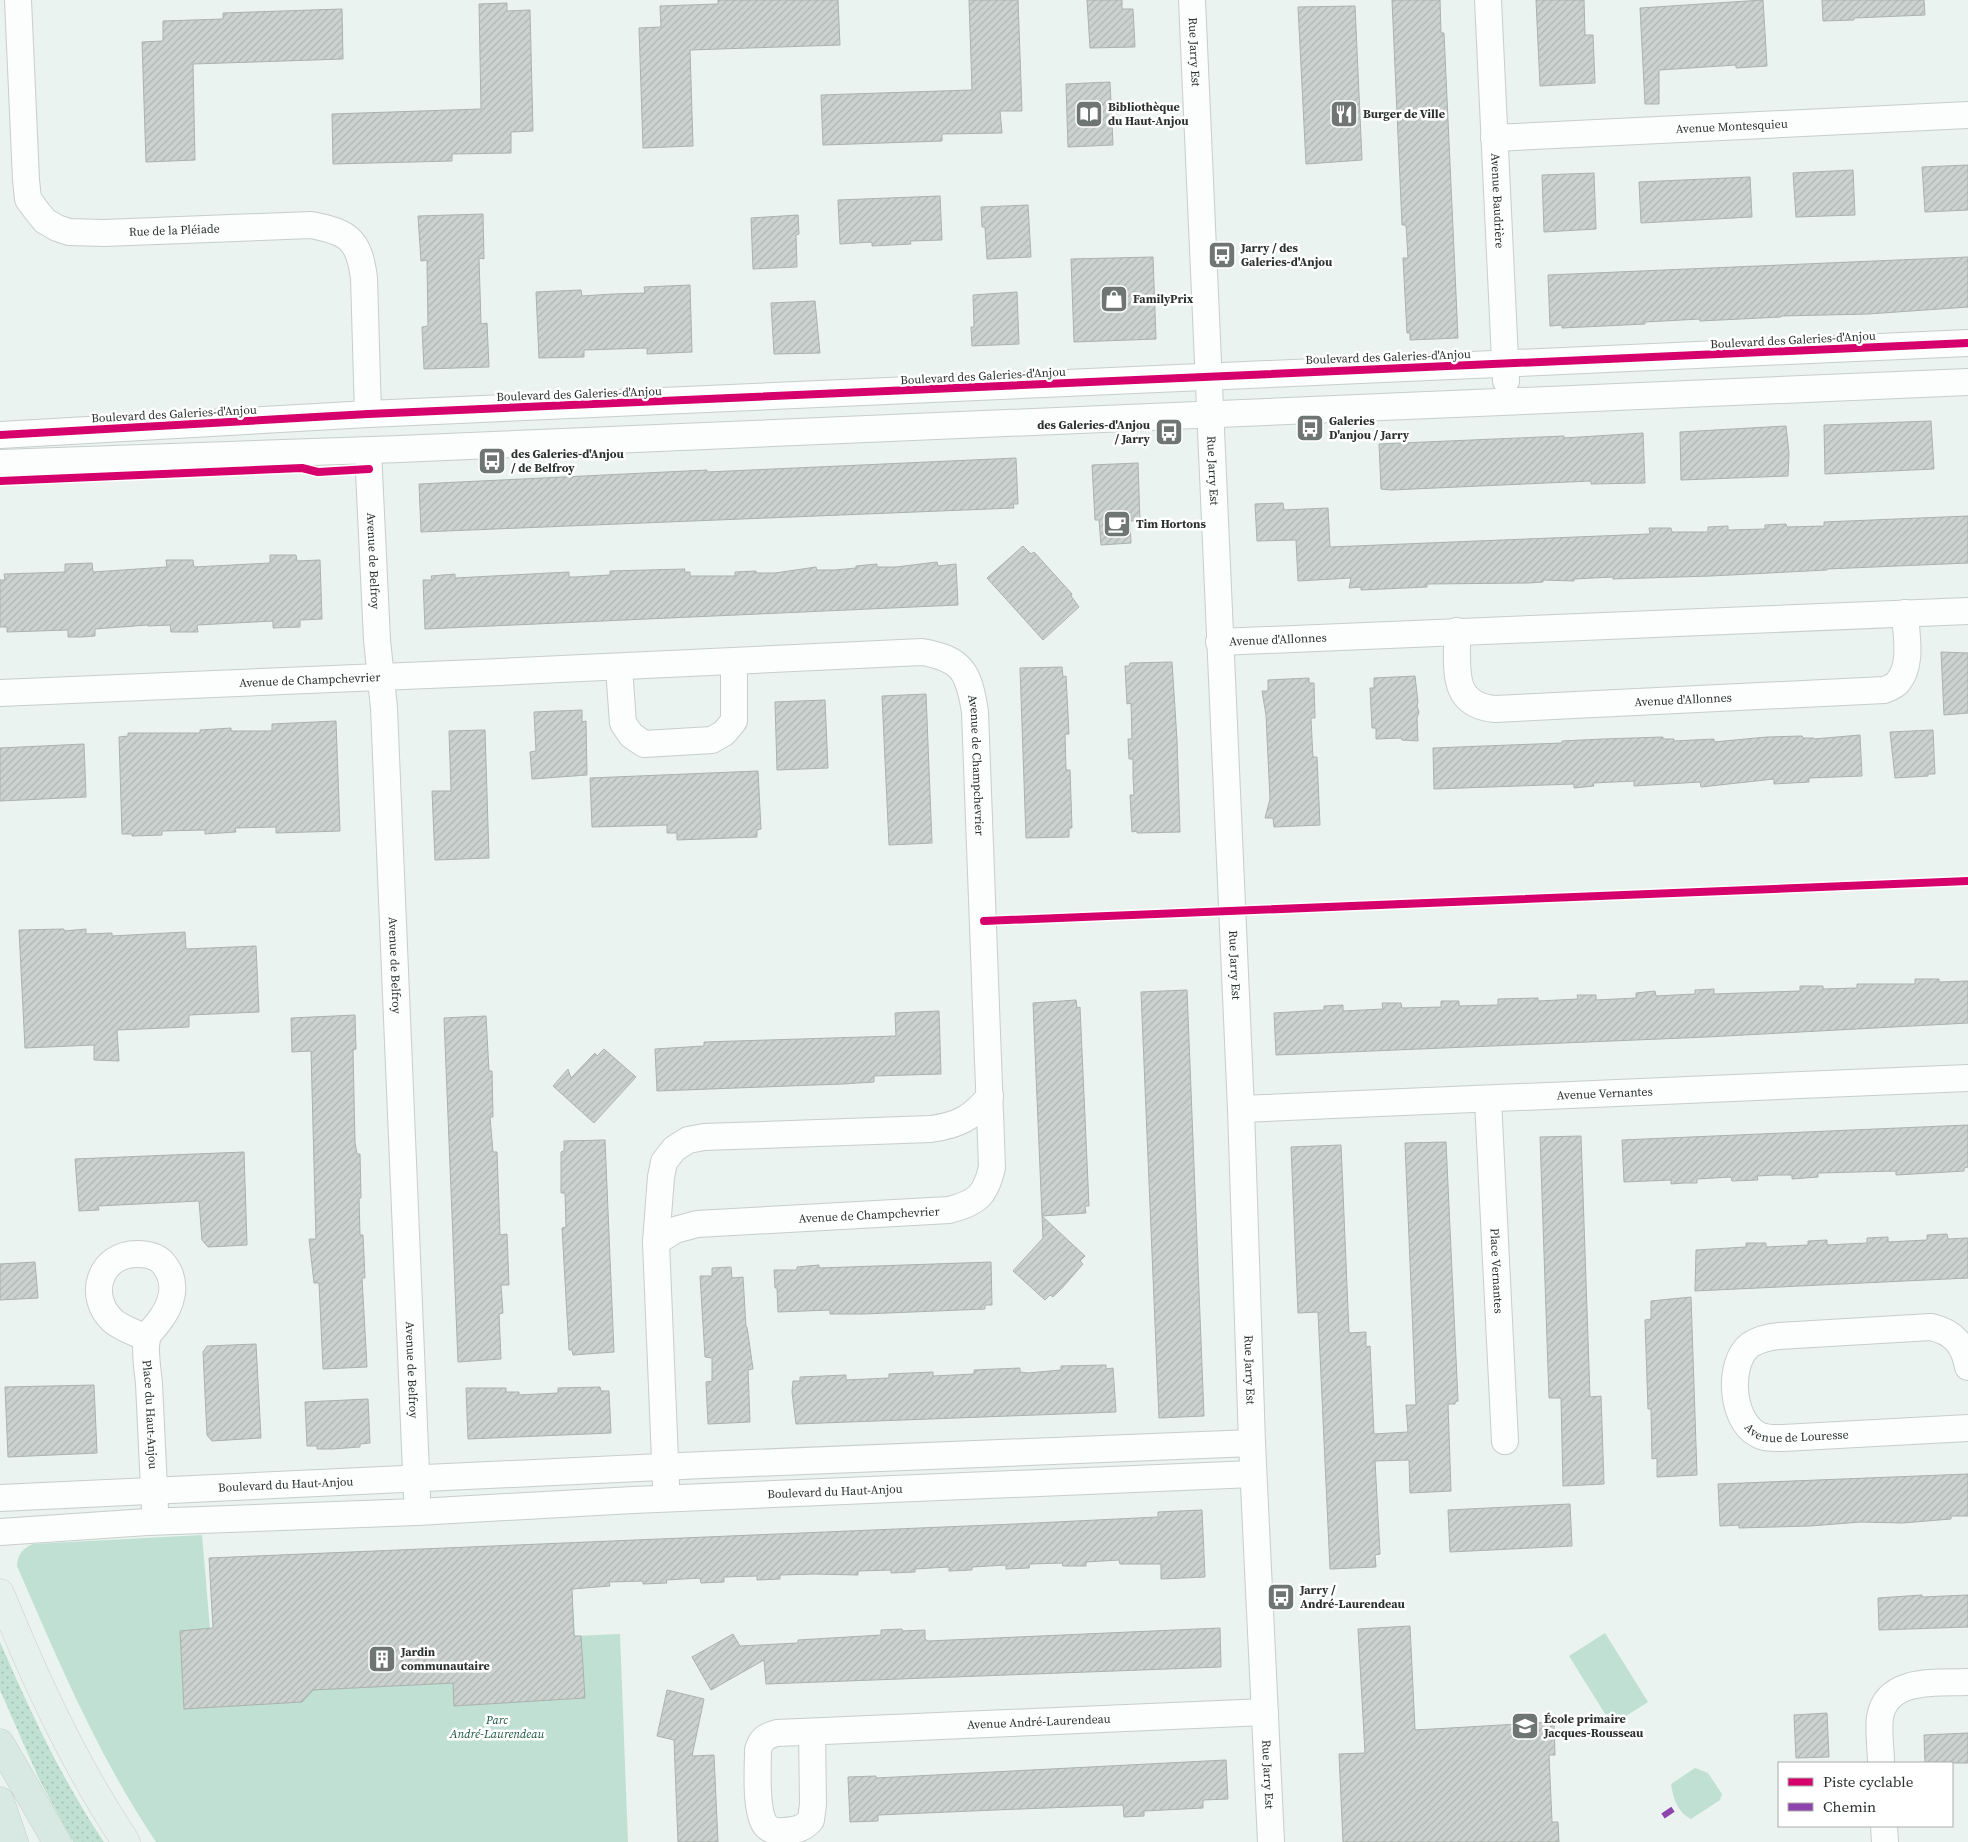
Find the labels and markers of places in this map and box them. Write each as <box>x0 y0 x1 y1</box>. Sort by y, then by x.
library icon: Bibliothèque du Haut-Anjou <box>1074 99 1104 129</box>
place label: Bibliothèque du Haut-Anjou <box>1108 99 1189 129</box>
restaurant icon: Burger de Ville <box>1329 99 1359 129</box>
place label: Burger de Ville <box>1363 106 1445 122</box>
bus stop icon: Jarry / des Galeries-d'Anjou <box>1207 240 1237 270</box>
place label: Jarry / des Galeries-d'Anjou <box>1240 240 1333 270</box>
shop icon: FamilyPrix <box>1099 284 1129 314</box>
place label: FamilyPrix <box>1133 291 1194 307</box>
bus stop icon: Galeries D'anjou / Jarry <box>1295 413 1325 443</box>
place label: Galeries D'anjou / Jarry <box>1329 413 1410 443</box>
place label: des Galeries-d'Anjou / Jarry <box>1037 417 1151 447</box>
bus stop icon: des Galeries-d'Anjou / Jarry <box>1154 417 1184 447</box>
bus stop icon: des Galeries-d'Anjou / de Belfroy <box>477 446 507 476</box>
place label: des Galeries-d'Anjou / de Belfroy <box>511 446 625 476</box>
cafe icon: Tim Hortons <box>1102 509 1132 539</box>
place label: Tim Hortons <box>1136 516 1206 532</box>
bus stop icon: Jarry / André-Laurendeau <box>1266 1582 1296 1612</box>
place label: Jarry / André-Laurendeau <box>1299 1582 1406 1612</box>
building icon: Jardin communautaire <box>367 1644 397 1674</box>
place label: Jardin communautaire <box>400 1644 490 1674</box>
school or university icon: École primaire Jacques-Rousseau <box>1510 1711 1540 1741</box>
place label: École primaire Jacques-Rousseau <box>1543 1711 1644 1741</box>

